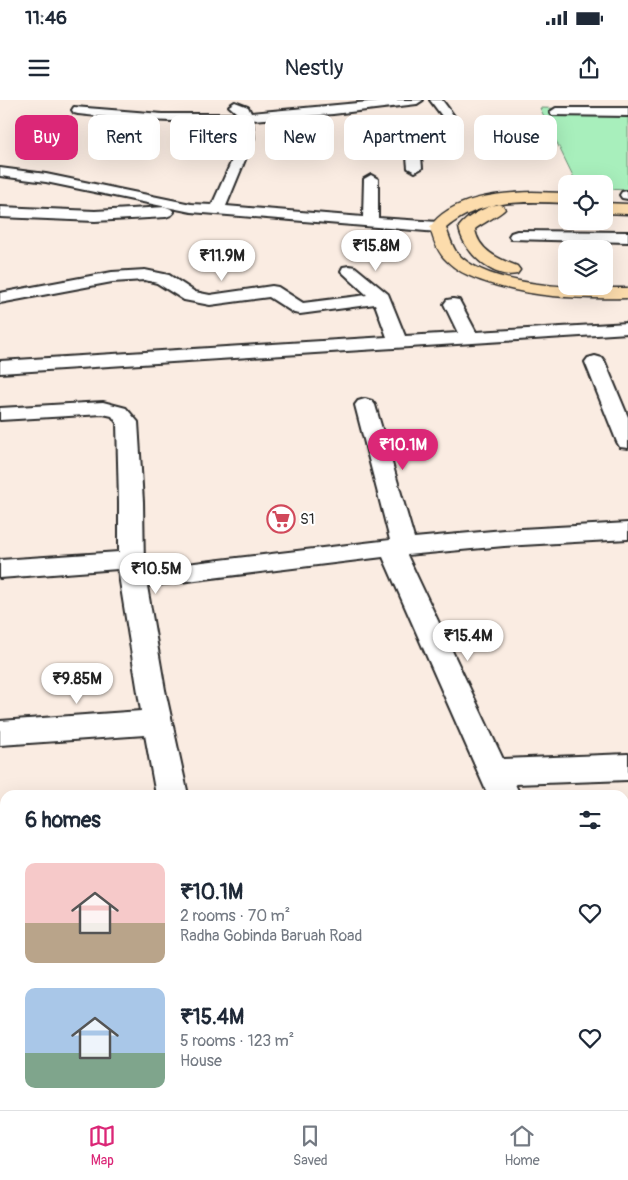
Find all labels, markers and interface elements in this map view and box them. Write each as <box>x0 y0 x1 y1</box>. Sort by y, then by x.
text: 11:46 <box>25 6 67 30</box>
icon: menu <box>25 54 53 82</box>
text: Nestly <box>284 54 344 82</box>
icon: share <box>575 54 603 82</box>
chip: Buy <box>15 115 78 160</box>
chip: Rent <box>88 115 160 160</box>
chip: Filters <box>170 115 255 160</box>
chip: New <box>265 115 334 160</box>
chip: Apartment <box>344 115 464 160</box>
chip: House <box>474 115 557 160</box>
map controls <box>558 175 613 295</box>
button: locate <box>558 175 613 230</box>
pin: ₹15.8M <box>335 230 417 272</box>
text: ₹15.8M <box>352 236 400 256</box>
pin: ₹11.9M <box>181 240 263 282</box>
button: layers <box>558 240 613 295</box>
text: ₹11.9M <box>199 246 245 266</box>
pin: ₹10.1M <box>362 428 444 471</box>
text: ₹10.1M <box>379 435 427 455</box>
supermarket icon: S1 <box>266 504 296 534</box>
place label: S1 <box>300 510 315 529</box>
pin: ₹10.5M <box>115 552 197 595</box>
text: ₹10.5M <box>131 559 181 579</box>
pin: ₹15.4M <box>427 620 509 662</box>
text: ₹15.4M <box>444 626 492 646</box>
pin: ₹9.85M <box>36 662 118 705</box>
text: ₹9.85M <box>52 669 102 689</box>
icon: filters <box>576 806 604 834</box>
text: 6 homes <box>25 807 101 834</box>
text: ₹10.1M <box>180 879 243 906</box>
icon: home <box>65 883 125 943</box>
icon: heart <box>576 899 604 927</box>
text: 2 rooms · 70 m² <box>180 906 290 926</box>
text: Radha Gobinda Baruah Road <box>180 926 362 946</box>
text: ₹15.4M <box>180 1004 244 1031</box>
icon: home <box>65 1008 125 1068</box>
icon: heart <box>576 1024 604 1052</box>
text: 5 rooms · 123 m² <box>180 1031 294 1051</box>
text: House <box>180 1051 222 1071</box>
tab: Map <box>88 1122 116 1169</box>
tab: Saved <box>293 1122 328 1169</box>
tab: Home <box>504 1122 540 1169</box>

